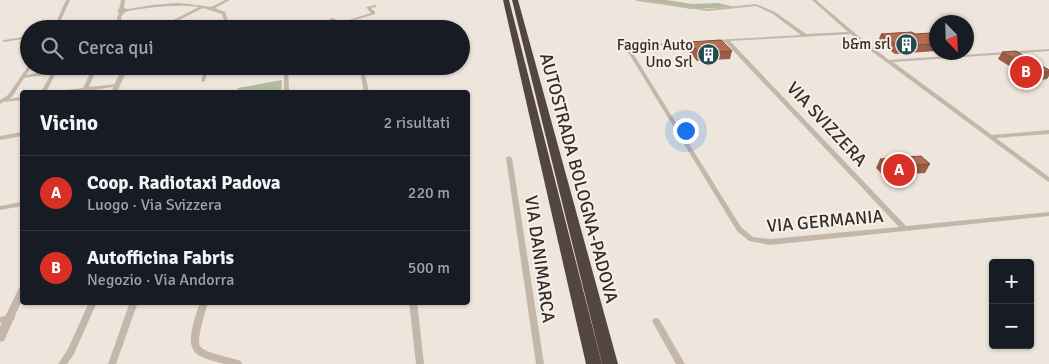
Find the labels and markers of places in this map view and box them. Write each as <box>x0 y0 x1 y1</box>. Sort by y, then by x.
building icon: b&m srl <box>895 32 919 56</box>
place label: b&m srl <box>842 35 891 53</box>
place label: Faggin Auto Uno Srl <box>617 36 693 71</box>
building icon: Faggin Auto Uno Srl <box>697 42 721 66</box>
pin: B <box>1010 53 1042 91</box>
pin: A <box>883 151 915 189</box>

